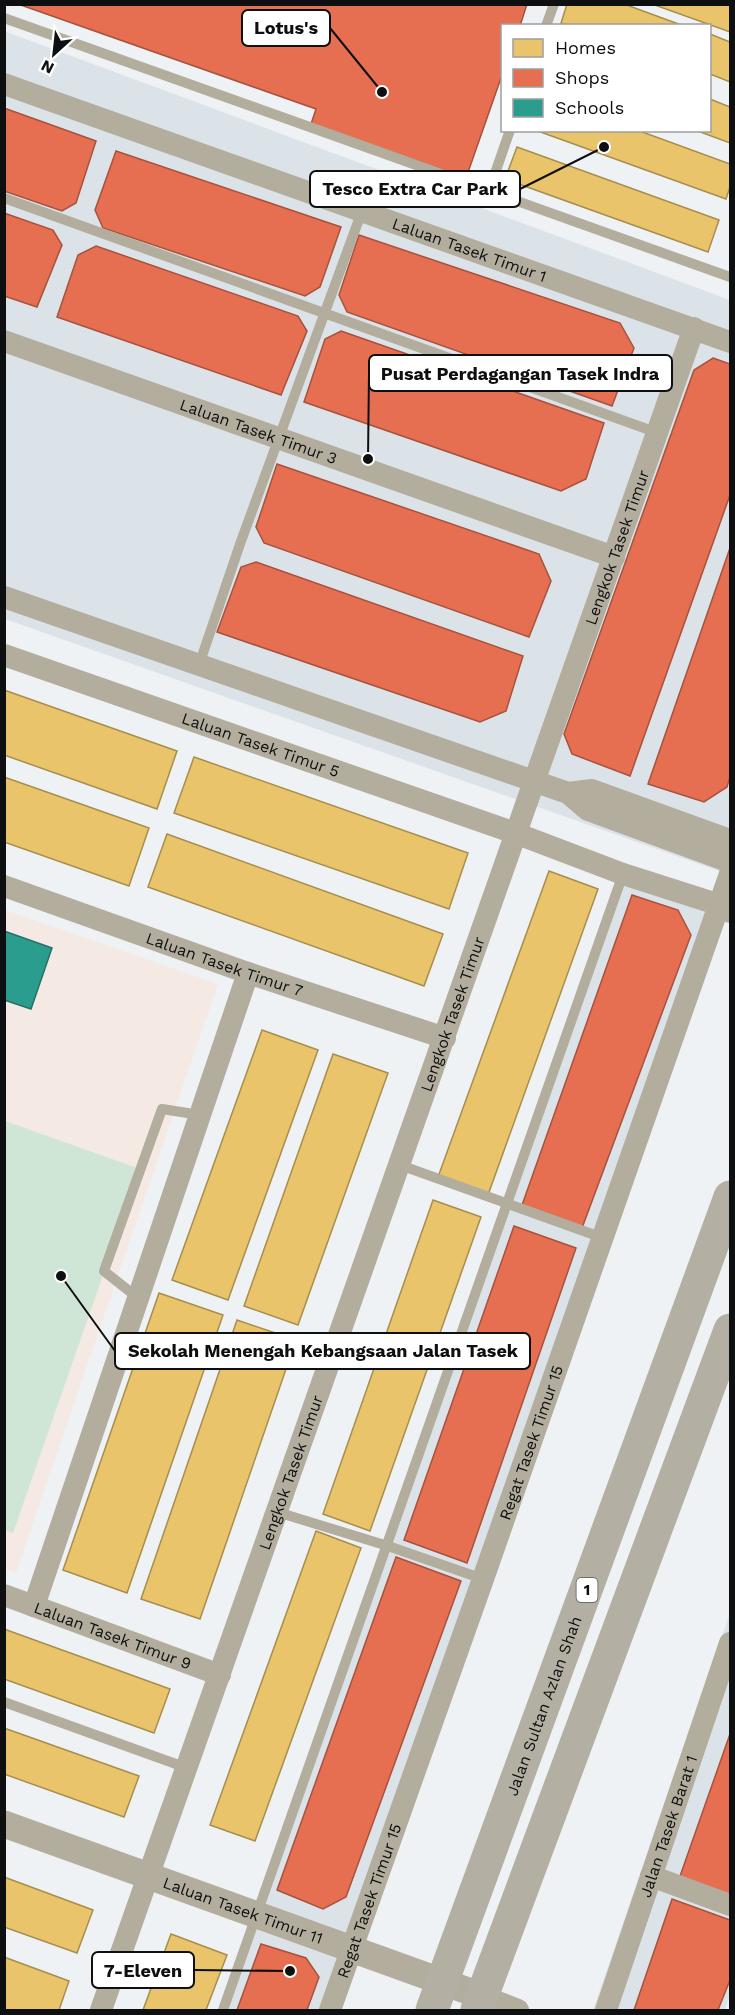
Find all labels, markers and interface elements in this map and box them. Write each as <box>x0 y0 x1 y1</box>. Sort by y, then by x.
callout: Lotus's <box>242 10 330 46</box>
text: Lotus's <box>254 17 318 38</box>
north arrow <box>24 24 84 84</box>
legend <box>501 24 711 132</box>
text: Homes <box>555 37 616 58</box>
text: N <box>38 56 57 78</box>
text: Shops <box>555 67 609 88</box>
text: Schools <box>555 97 624 118</box>
callout: Tesco Extra Car Park <box>310 171 520 207</box>
text: Tesco Extra Car Park <box>322 178 509 199</box>
street label: Laluan Tasek Timur 1 <box>390 213 549 286</box>
callout: Pusat Perdagangan Tasek Indra <box>369 355 672 391</box>
text: Pusat Perdagangan Tasek Indra <box>381 363 660 384</box>
street label: Laluan Tasek Timur 3 <box>177 395 340 468</box>
street label: Lengkok Tasek Timur <box>581 467 653 627</box>
street label: Laluan Tasek Timur 5 <box>179 708 342 781</box>
street label: Laluan Tasek Timur 7 <box>144 928 305 1000</box>
street label: Lengkok Tasek Timur <box>416 934 488 1094</box>
callout: Sekolah Menengah Kebangsaan Jalan Tasek <box>115 1333 530 1369</box>
text: Sekolah Menengah Kebangsaan Jalan Tasek <box>128 1340 519 1361</box>
street label: Regat Tasek Timur 15 <box>495 1362 567 1522</box>
street label: Lengkok Tasek Timur <box>254 1392 327 1552</box>
road number: 1 <box>576 1578 598 1602</box>
street label: Laluan Tasek Timur 9 <box>31 1597 194 1673</box>
street label: Jalan Sultan Azlan Shah <box>502 1613 585 1798</box>
street label: Jalan Tasek Barat 1 <box>635 1753 701 1900</box>
street label: Regat Tasek Timur 15 <box>333 1821 405 1981</box>
street label: Laluan Tasek Timur 11 <box>160 1873 326 1947</box>
callout: 7-Eleven <box>92 1952 194 1988</box>
text: 7-Eleven <box>104 1960 182 1981</box>

